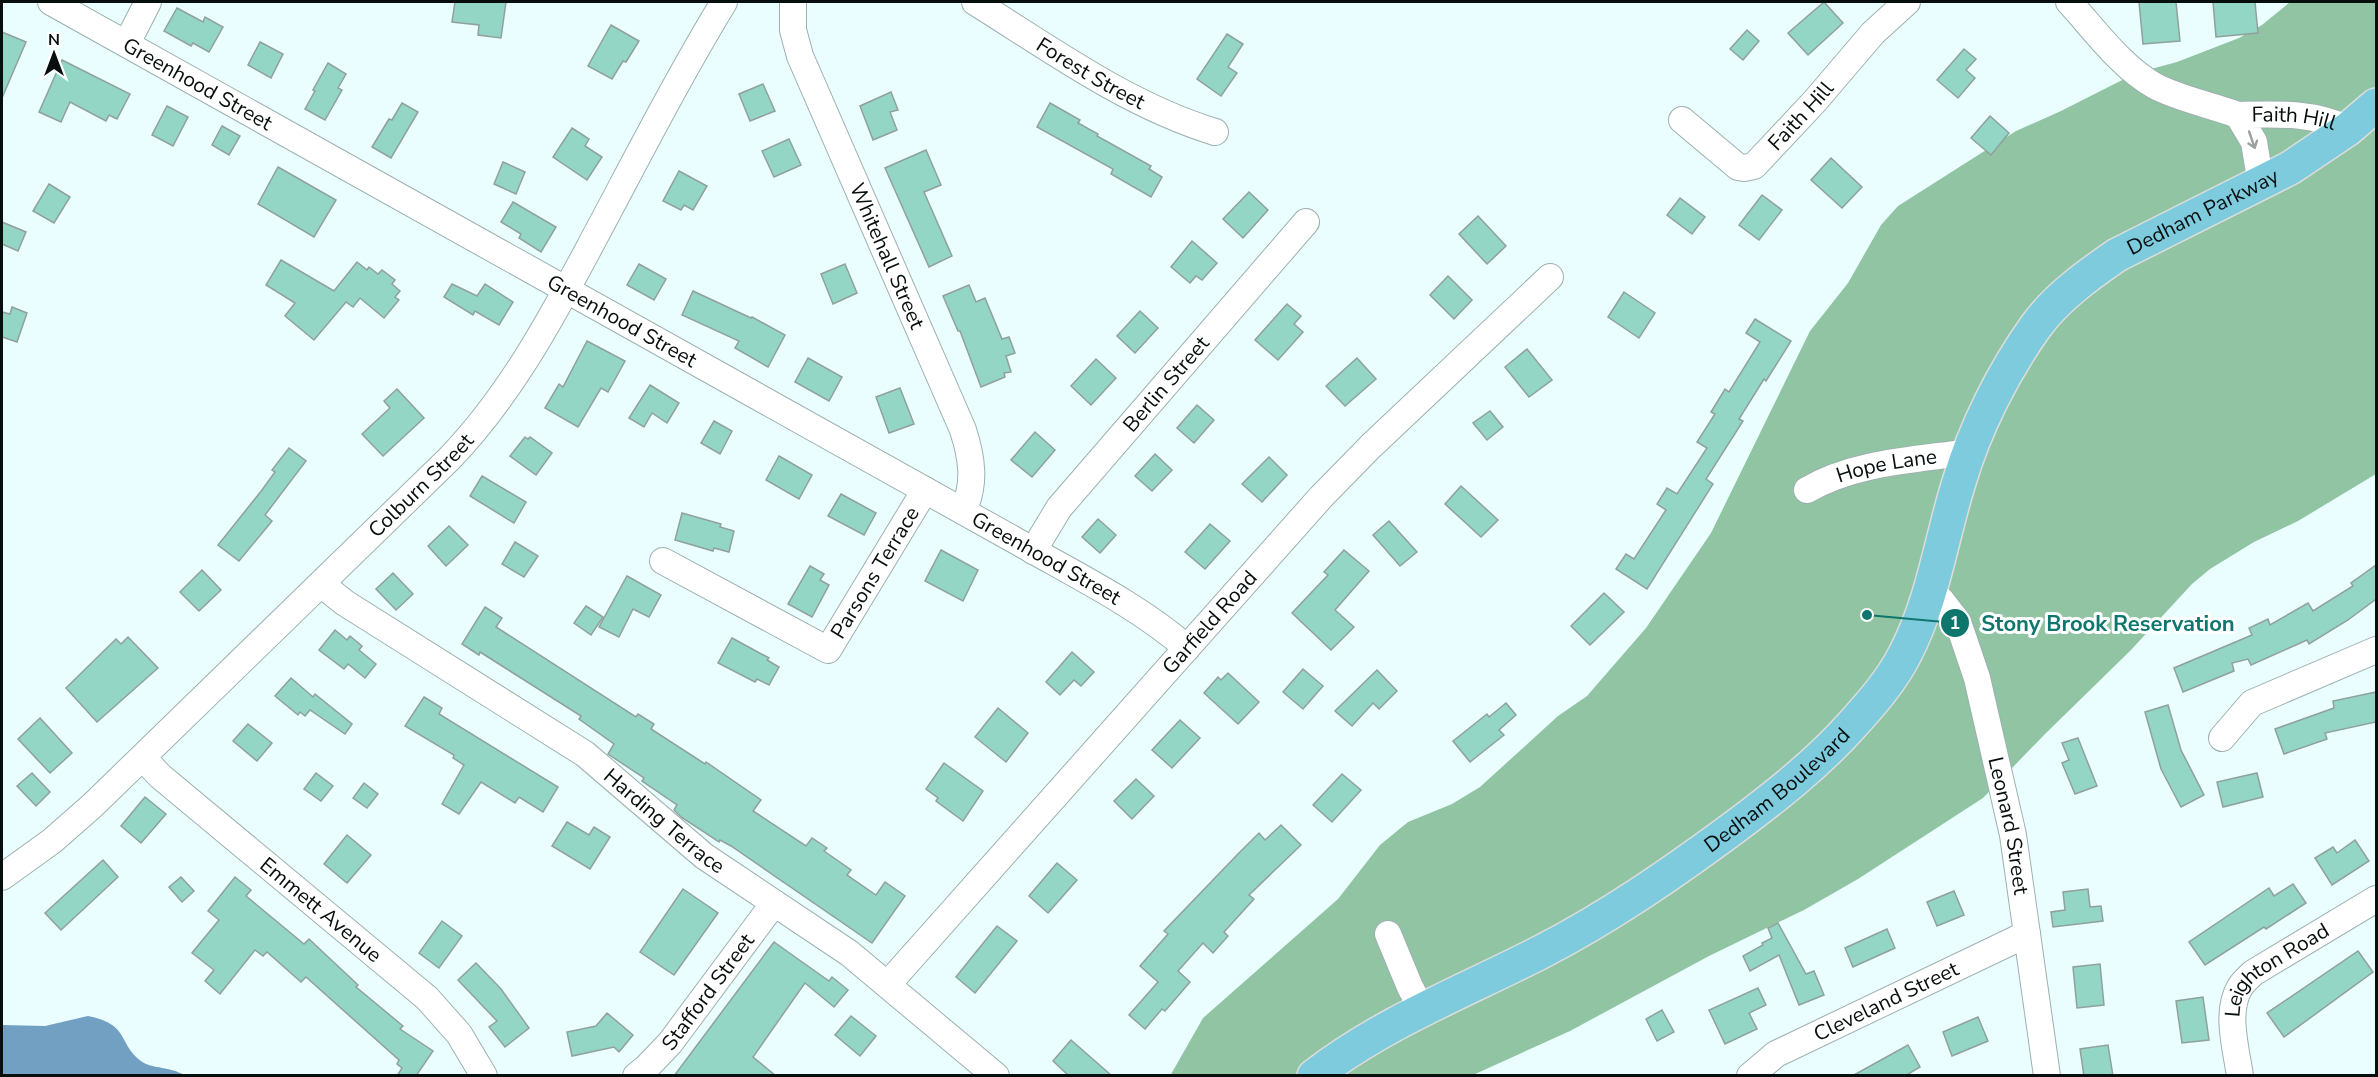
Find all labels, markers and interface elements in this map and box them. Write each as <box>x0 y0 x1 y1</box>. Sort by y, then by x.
north arrow <box>24 24 84 84</box>
text: N <box>48 29 60 51</box>
street label: Greenhood Street <box>118 31 278 137</box>
street label: Forest Street <box>1031 31 1150 116</box>
street label: Faith Hill <box>1762 75 1840 157</box>
street label: Faith Hill <box>2251 100 2341 137</box>
one-way arrow <box>2248 130 2259 149</box>
street label: Dedham Parkway <box>2122 162 2284 262</box>
street label: Whitehall Street <box>843 179 932 334</box>
street label: Greenhood Street <box>542 268 702 374</box>
street label: Berlin Street <box>1117 330 1216 438</box>
street label: Colburn Street <box>362 427 480 544</box>
street label: Hope Lane <box>1832 442 1939 489</box>
street label: Parsons Terrace <box>824 501 926 644</box>
street label: Greenhood Street <box>966 505 1127 612</box>
street label: Garfield Road <box>1156 564 1263 680</box>
callout: Stony Brook Reservation <box>1940 603 2247 643</box>
text: Stony Brook Reservation <box>1981 609 2235 639</box>
text: 1 <box>1950 611 1960 635</box>
street label: Dedham Boulevard <box>1698 722 1856 859</box>
street label: Leonard Street <box>1982 754 2035 897</box>
street label: Harding Terrace <box>598 762 730 880</box>
street label: Emmett Avenue <box>254 851 388 969</box>
street label: Leighton Road <box>2218 916 2334 1018</box>
street label: Stafford Street <box>655 927 761 1056</box>
street label: Cleveland Street <box>1809 955 1964 1048</box>

